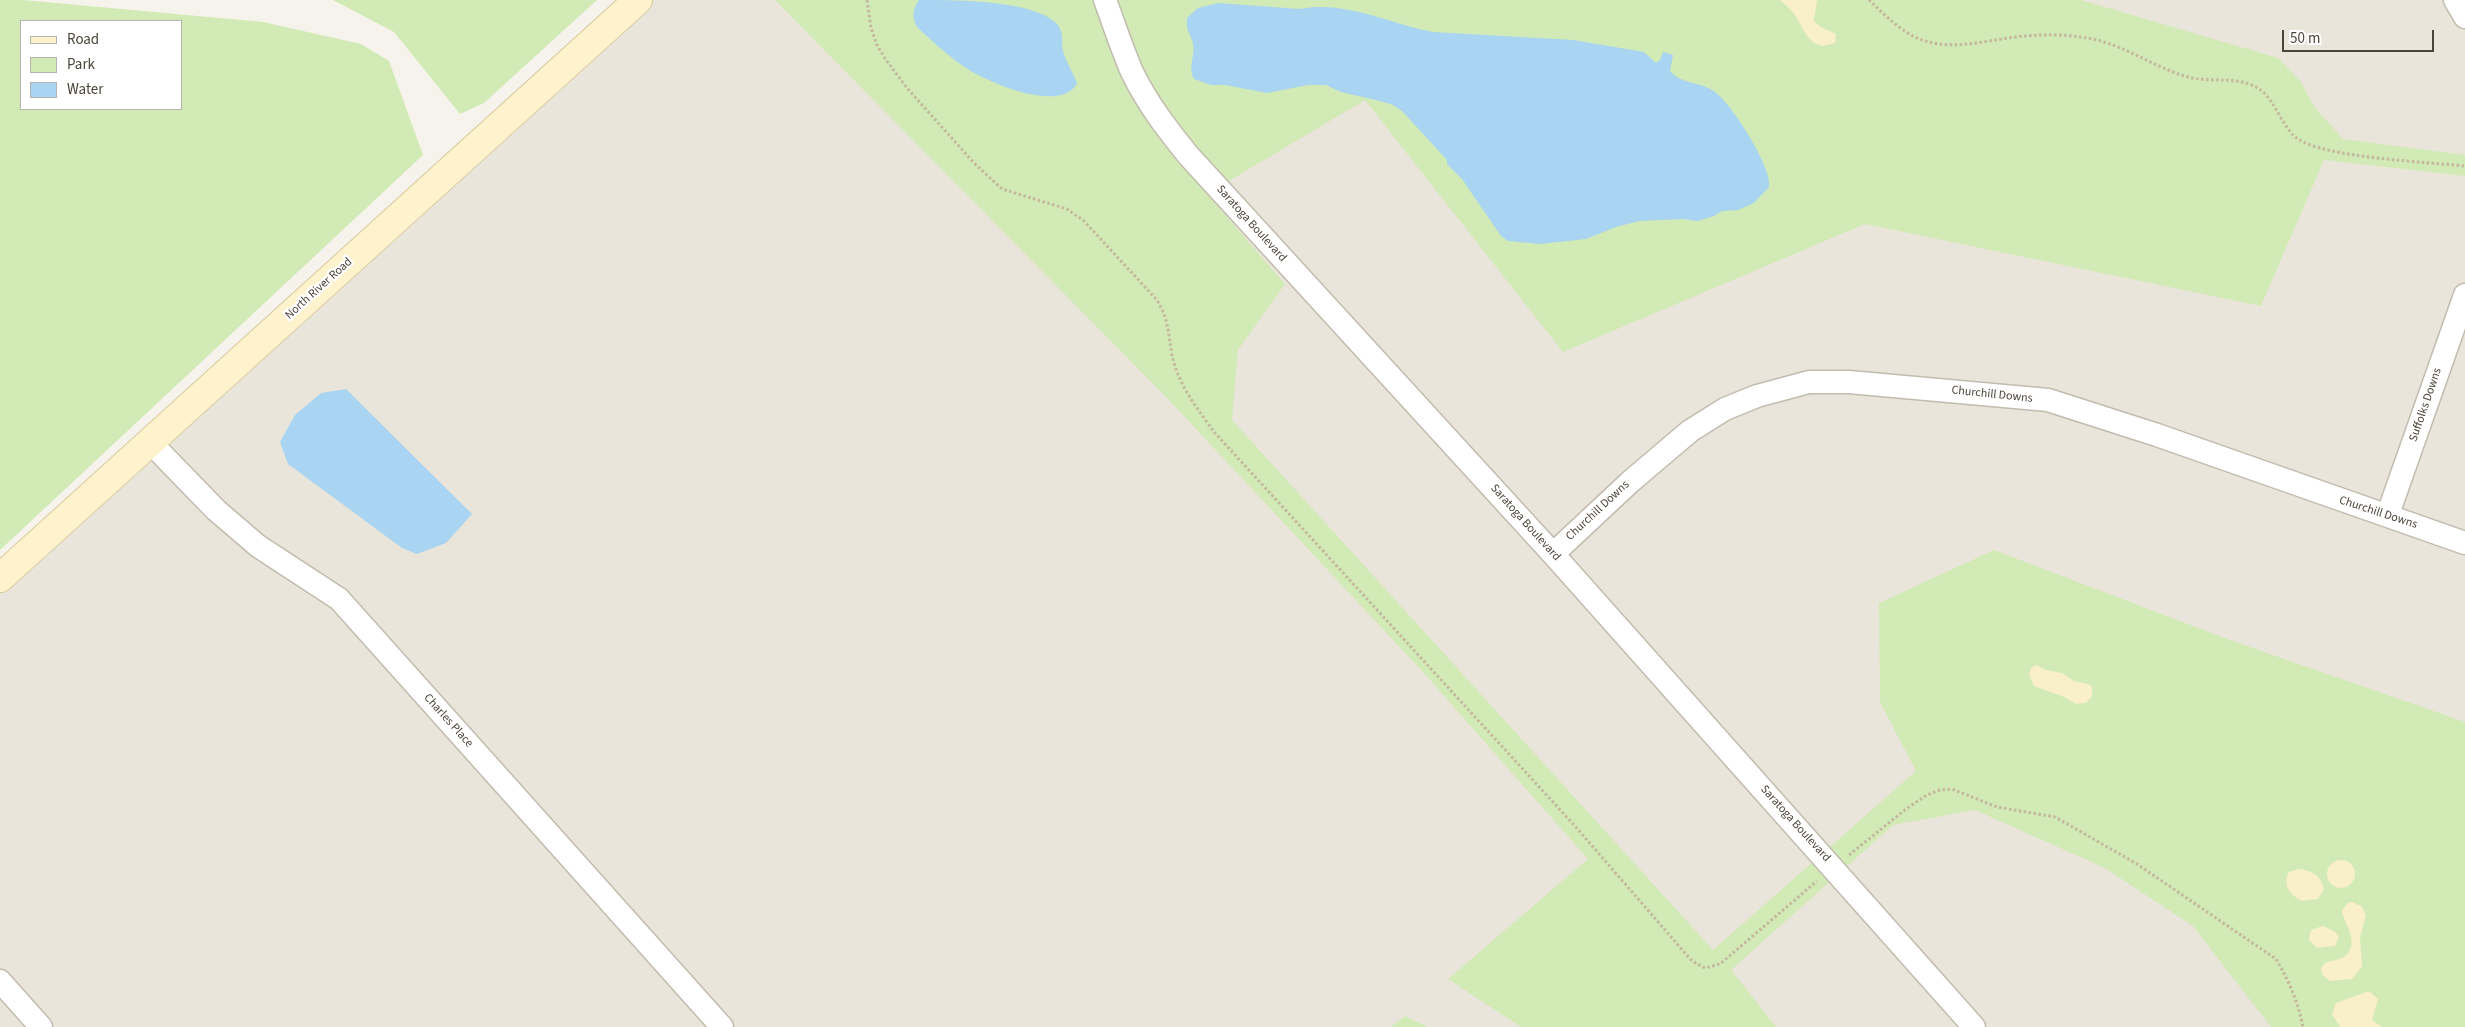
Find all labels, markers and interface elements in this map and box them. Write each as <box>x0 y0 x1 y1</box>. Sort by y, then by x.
legend <box>20 20 182 110</box>
scale bar <box>2285 20 2438 52</box>
text: 50 m <box>2290 28 2320 49</box>
text: Road <box>67 29 99 50</box>
text: Park <box>67 54 95 75</box>
text: Water <box>67 79 103 100</box>
street label: Saratoga Boulevard <box>1213 183 1289 265</box>
street label: North River Road <box>283 255 355 323</box>
street label: Suffolks Downs <box>2407 366 2445 444</box>
street label: Churchill Downs <box>1951 384 2033 406</box>
street label: Churchill Downs <box>1563 478 1633 544</box>
street label: Saratoga Boulevard <box>1487 482 1563 564</box>
street label: Churchill Downs <box>2337 494 2419 532</box>
street label: Charles Place <box>420 691 476 751</box>
street label: Saratoga Boulevard <box>1757 783 1833 865</box>

